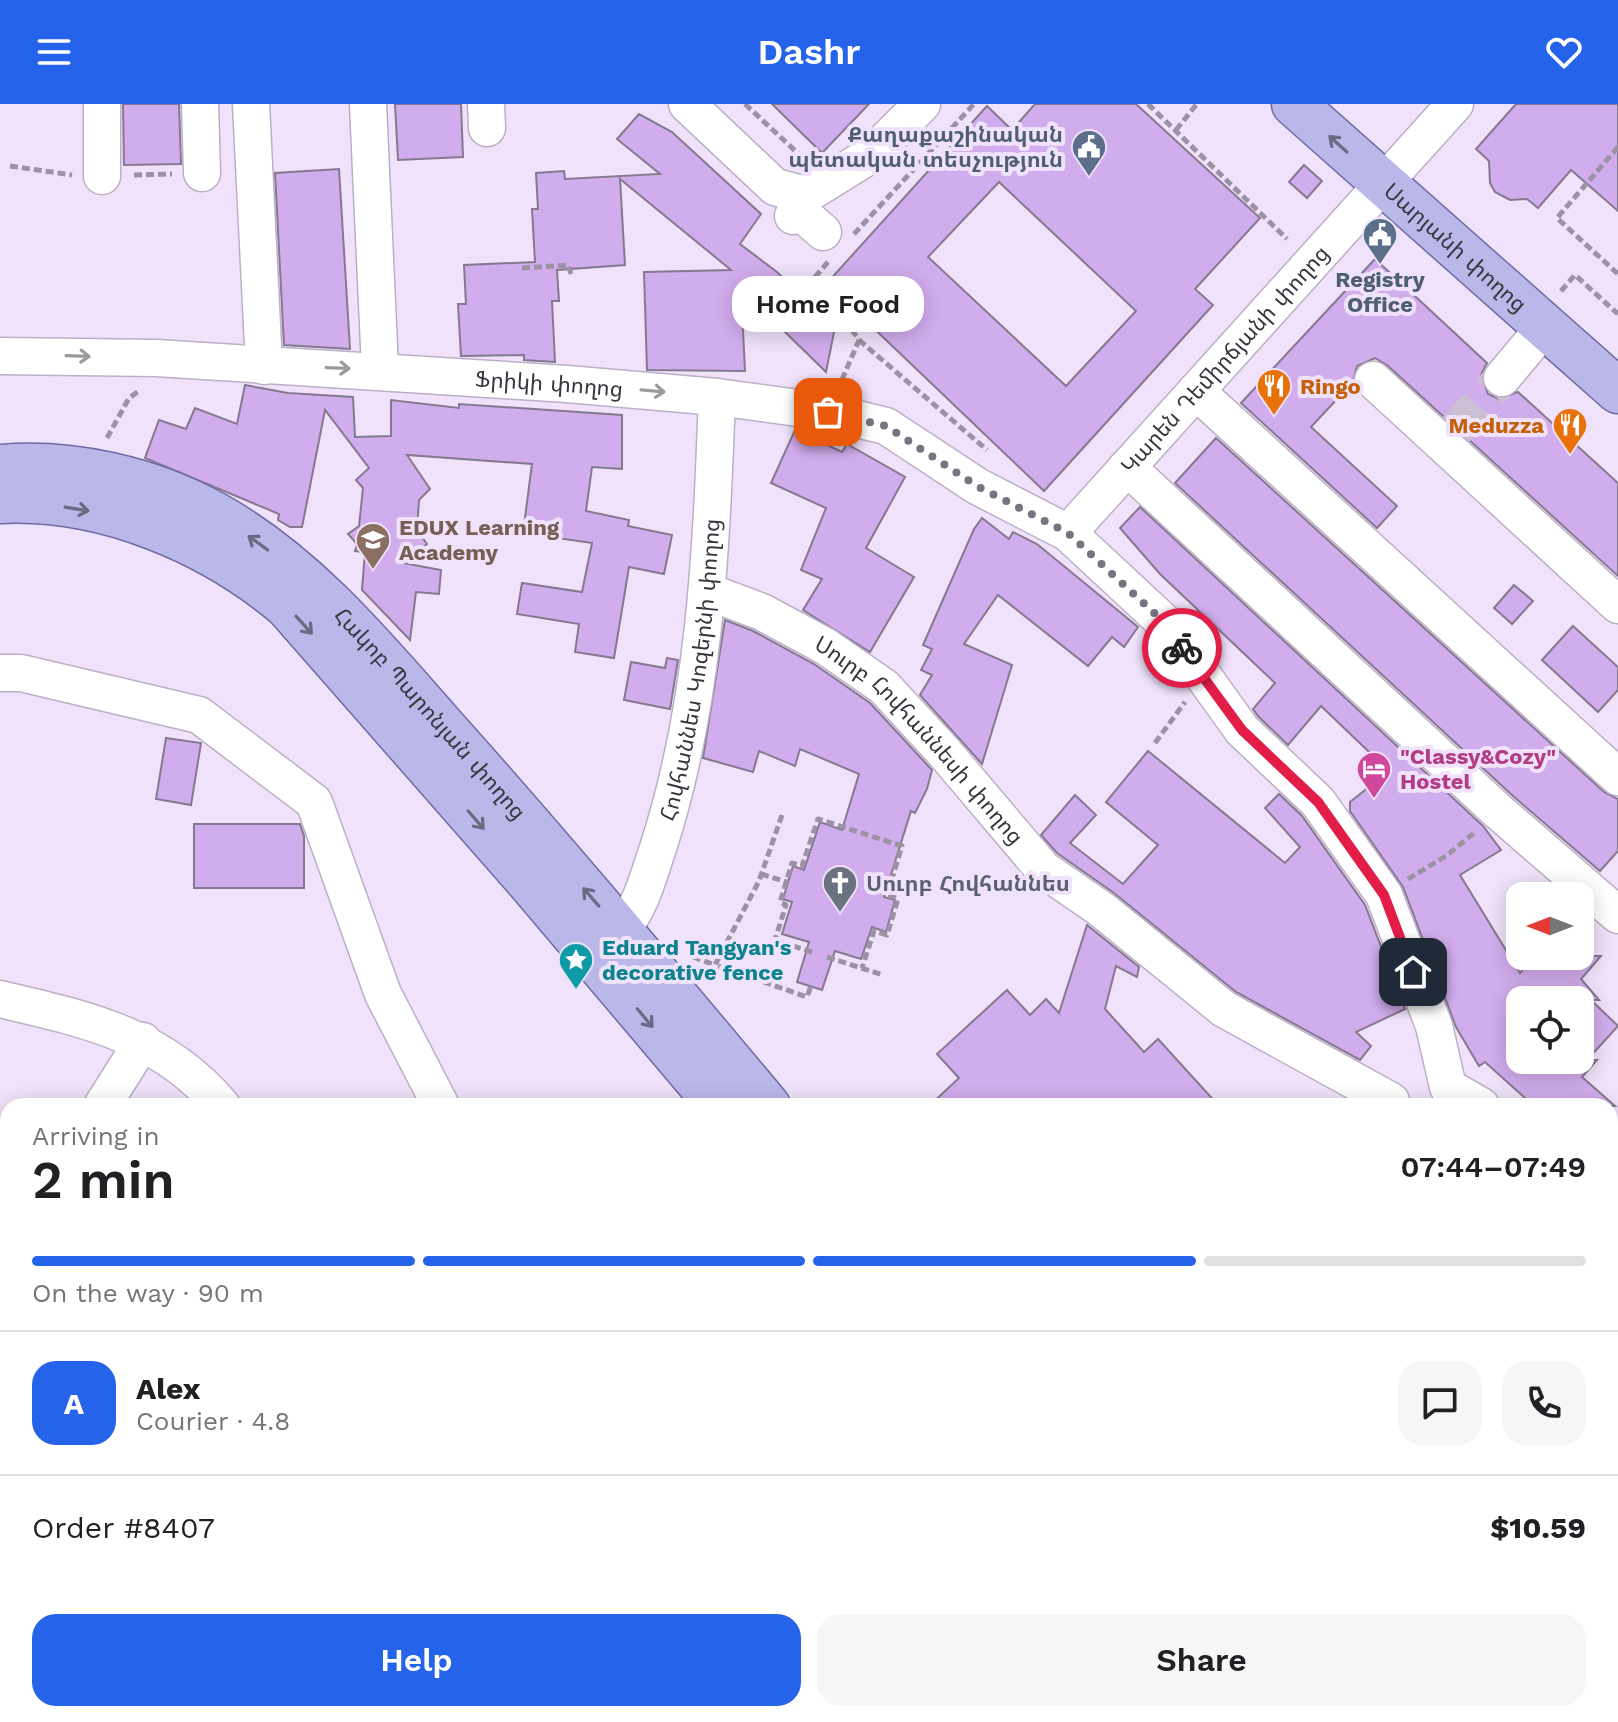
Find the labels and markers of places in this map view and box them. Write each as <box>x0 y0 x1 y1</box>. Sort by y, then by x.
place label: Քաղաքաշինական պետական տեսչություն <box>788 122 1063 172</box>
public building icon: Քաղաքաշինական պետական տեսչություն <box>1070 128 1108 178</box>
public building icon: Registry Office <box>1361 216 1399 266</box>
place label: Registry Office <box>1335 267 1425 317</box>
callout: Home Food <box>732 276 924 332</box>
restaurant icon: Ringo <box>1255 367 1293 417</box>
place label: Ringo <box>1300 374 1361 399</box>
pin <box>794 378 862 446</box>
restaurant icon: Meduzza <box>1551 406 1589 456</box>
place label: Meduzza <box>1448 413 1544 438</box>
place label: EDUX Learning Academy <box>399 515 560 565</box>
school or university icon: EDUX Learning Academy <box>354 521 392 571</box>
place label: "Classy&Cozy" Hostel <box>1400 744 1556 794</box>
hotel icon: "Classy&Cozy" Hostel <box>1355 750 1393 800</box>
church icon: Սուրբ Հովհաննես <box>821 864 859 914</box>
place label: Սուրբ Հովհաննես <box>866 871 1070 896</box>
place label: Eduard Tangyan's decorative fence <box>602 935 792 985</box>
pin <box>1379 938 1447 1006</box>
place icon: Eduard Tangyan's decorative fence <box>557 941 595 991</box>

